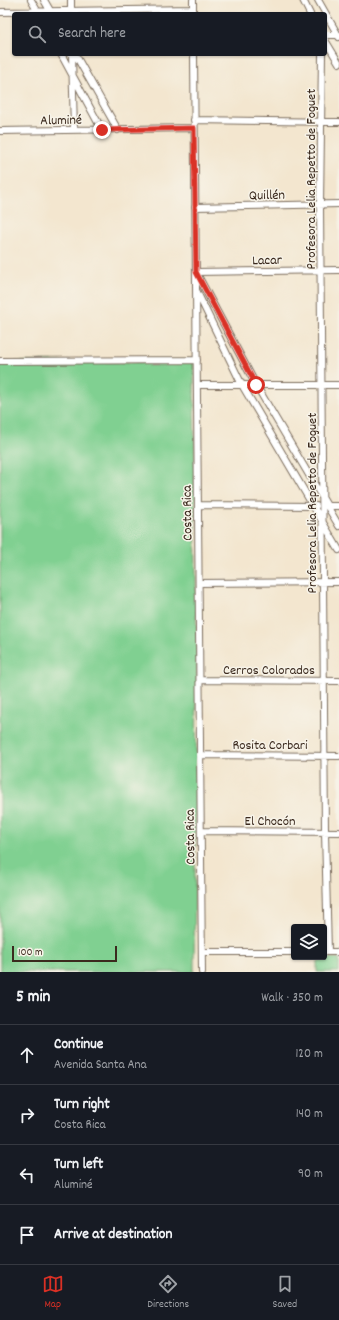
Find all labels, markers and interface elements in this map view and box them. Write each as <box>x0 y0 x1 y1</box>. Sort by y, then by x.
search box <box>12 12 327 56</box>
icon: search <box>26 23 48 45</box>
text: Search here <box>58 23 126 45</box>
street label: Profesora Lelia Repetto de Foguet <box>302 89 322 269</box>
street label: Aluminé <box>40 111 82 131</box>
route end <box>93 121 111 139</box>
street label: Quillén <box>249 186 285 206</box>
street label: Lacar <box>252 251 283 271</box>
route start <box>247 376 265 394</box>
street label: Profesora Lelia Repetto de Foguet <box>303 413 323 593</box>
street label: Costa Rica <box>178 485 198 541</box>
street label: Cerros Colorados <box>223 661 315 681</box>
street label: Rosita Corbari <box>232 736 308 756</box>
street label: Costa Rica <box>181 809 201 865</box>
street label: El Chocón <box>245 812 295 832</box>
map controls <box>291 924 327 960</box>
button: layers <box>291 924 327 960</box>
scale bar <box>12 944 117 963</box>
text: 100 m <box>18 945 42 961</box>
text: 5 min <box>16 986 50 1010</box>
text: Walk · 350 m <box>261 989 323 1008</box>
text: Continue <box>54 1034 103 1056</box>
icon: ahead <box>16 1044 38 1066</box>
text: 120 m <box>295 1045 323 1064</box>
text: Avenida Santa Ana <box>54 1056 147 1075</box>
text: Turn right <box>54 1094 110 1116</box>
icon: right <box>16 1104 38 1126</box>
text: 140 m <box>296 1105 323 1124</box>
text: Costa Rica <box>54 1116 106 1135</box>
text: Turn left <box>54 1154 103 1176</box>
icon: left <box>16 1164 38 1186</box>
text: 90 m <box>298 1165 323 1184</box>
text: Aluminé <box>54 1176 93 1195</box>
icon: arrive <box>16 1224 38 1246</box>
text: Arrive at destination <box>54 1224 172 1246</box>
tab: Map <box>42 1273 64 1313</box>
tab: Directions <box>147 1273 189 1313</box>
tab: Saved <box>273 1273 297 1313</box>

